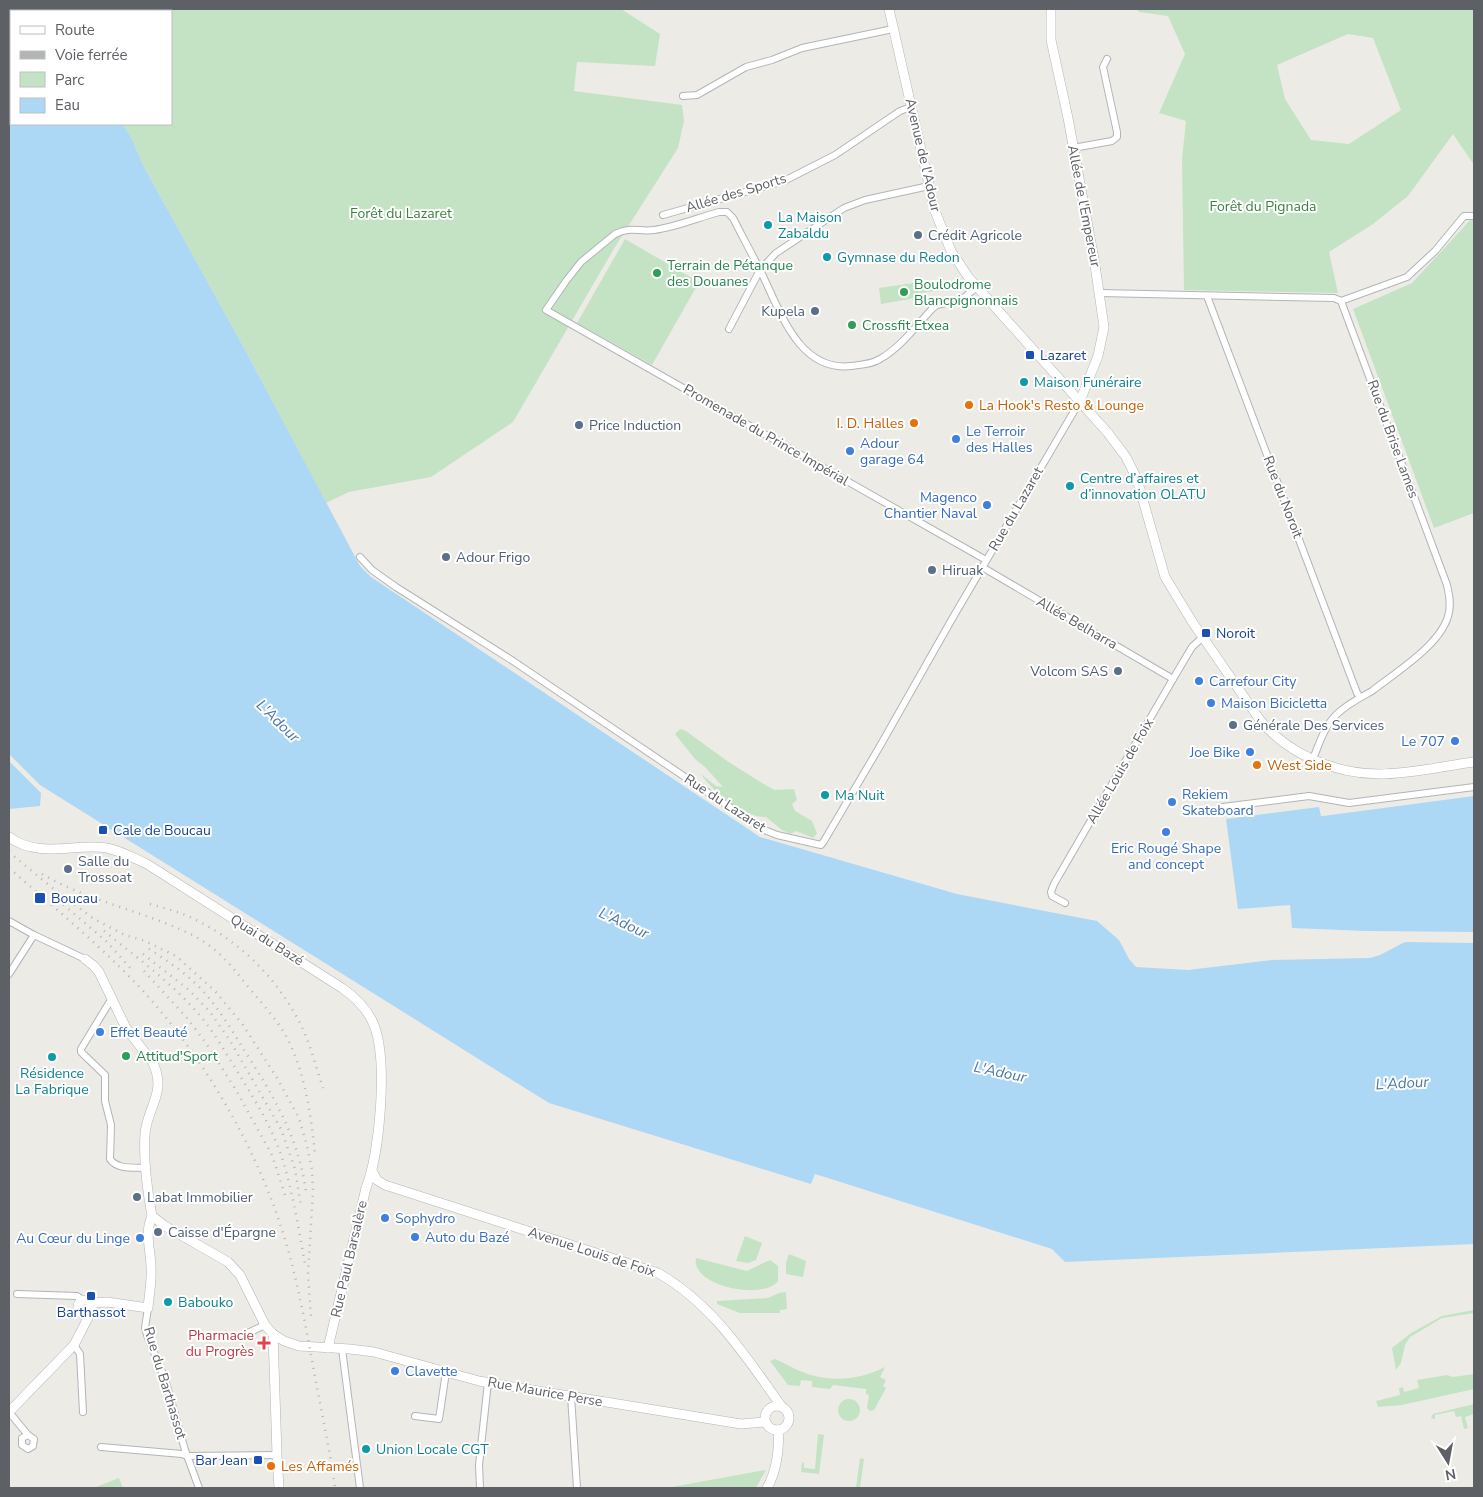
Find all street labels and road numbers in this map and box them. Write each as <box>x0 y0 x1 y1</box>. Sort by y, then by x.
street label: Avenue de l'Adour <box>901 96 945 214</box>
street label: Allée de l'Empereur <box>1063 143 1105 269</box>
street label: Allée des Sports <box>683 169 789 217</box>
street label: Rue du Brise Lames <box>1363 377 1423 501</box>
street label: Promenade du Prince Impérial <box>680 380 853 491</box>
street label: Rue du Noroit <box>1259 453 1307 541</box>
street label: Rue du Lazaret <box>984 463 1048 554</box>
street label: Allée Belharra <box>1033 592 1121 654</box>
street label: Allée Louis de Foix <box>1082 714 1158 827</box>
street label: Rue du Lazaret <box>680 769 770 837</box>
street label: Quai du Bazé <box>227 910 307 970</box>
street label: Rue Paul Barsalère <box>326 1199 372 1319</box>
street label: Avenue Louis de Foix <box>526 1222 659 1282</box>
street label: Rue du Barthassot <box>139 1325 191 1442</box>
street label: Rue Maurice Perse <box>486 1373 604 1411</box>

